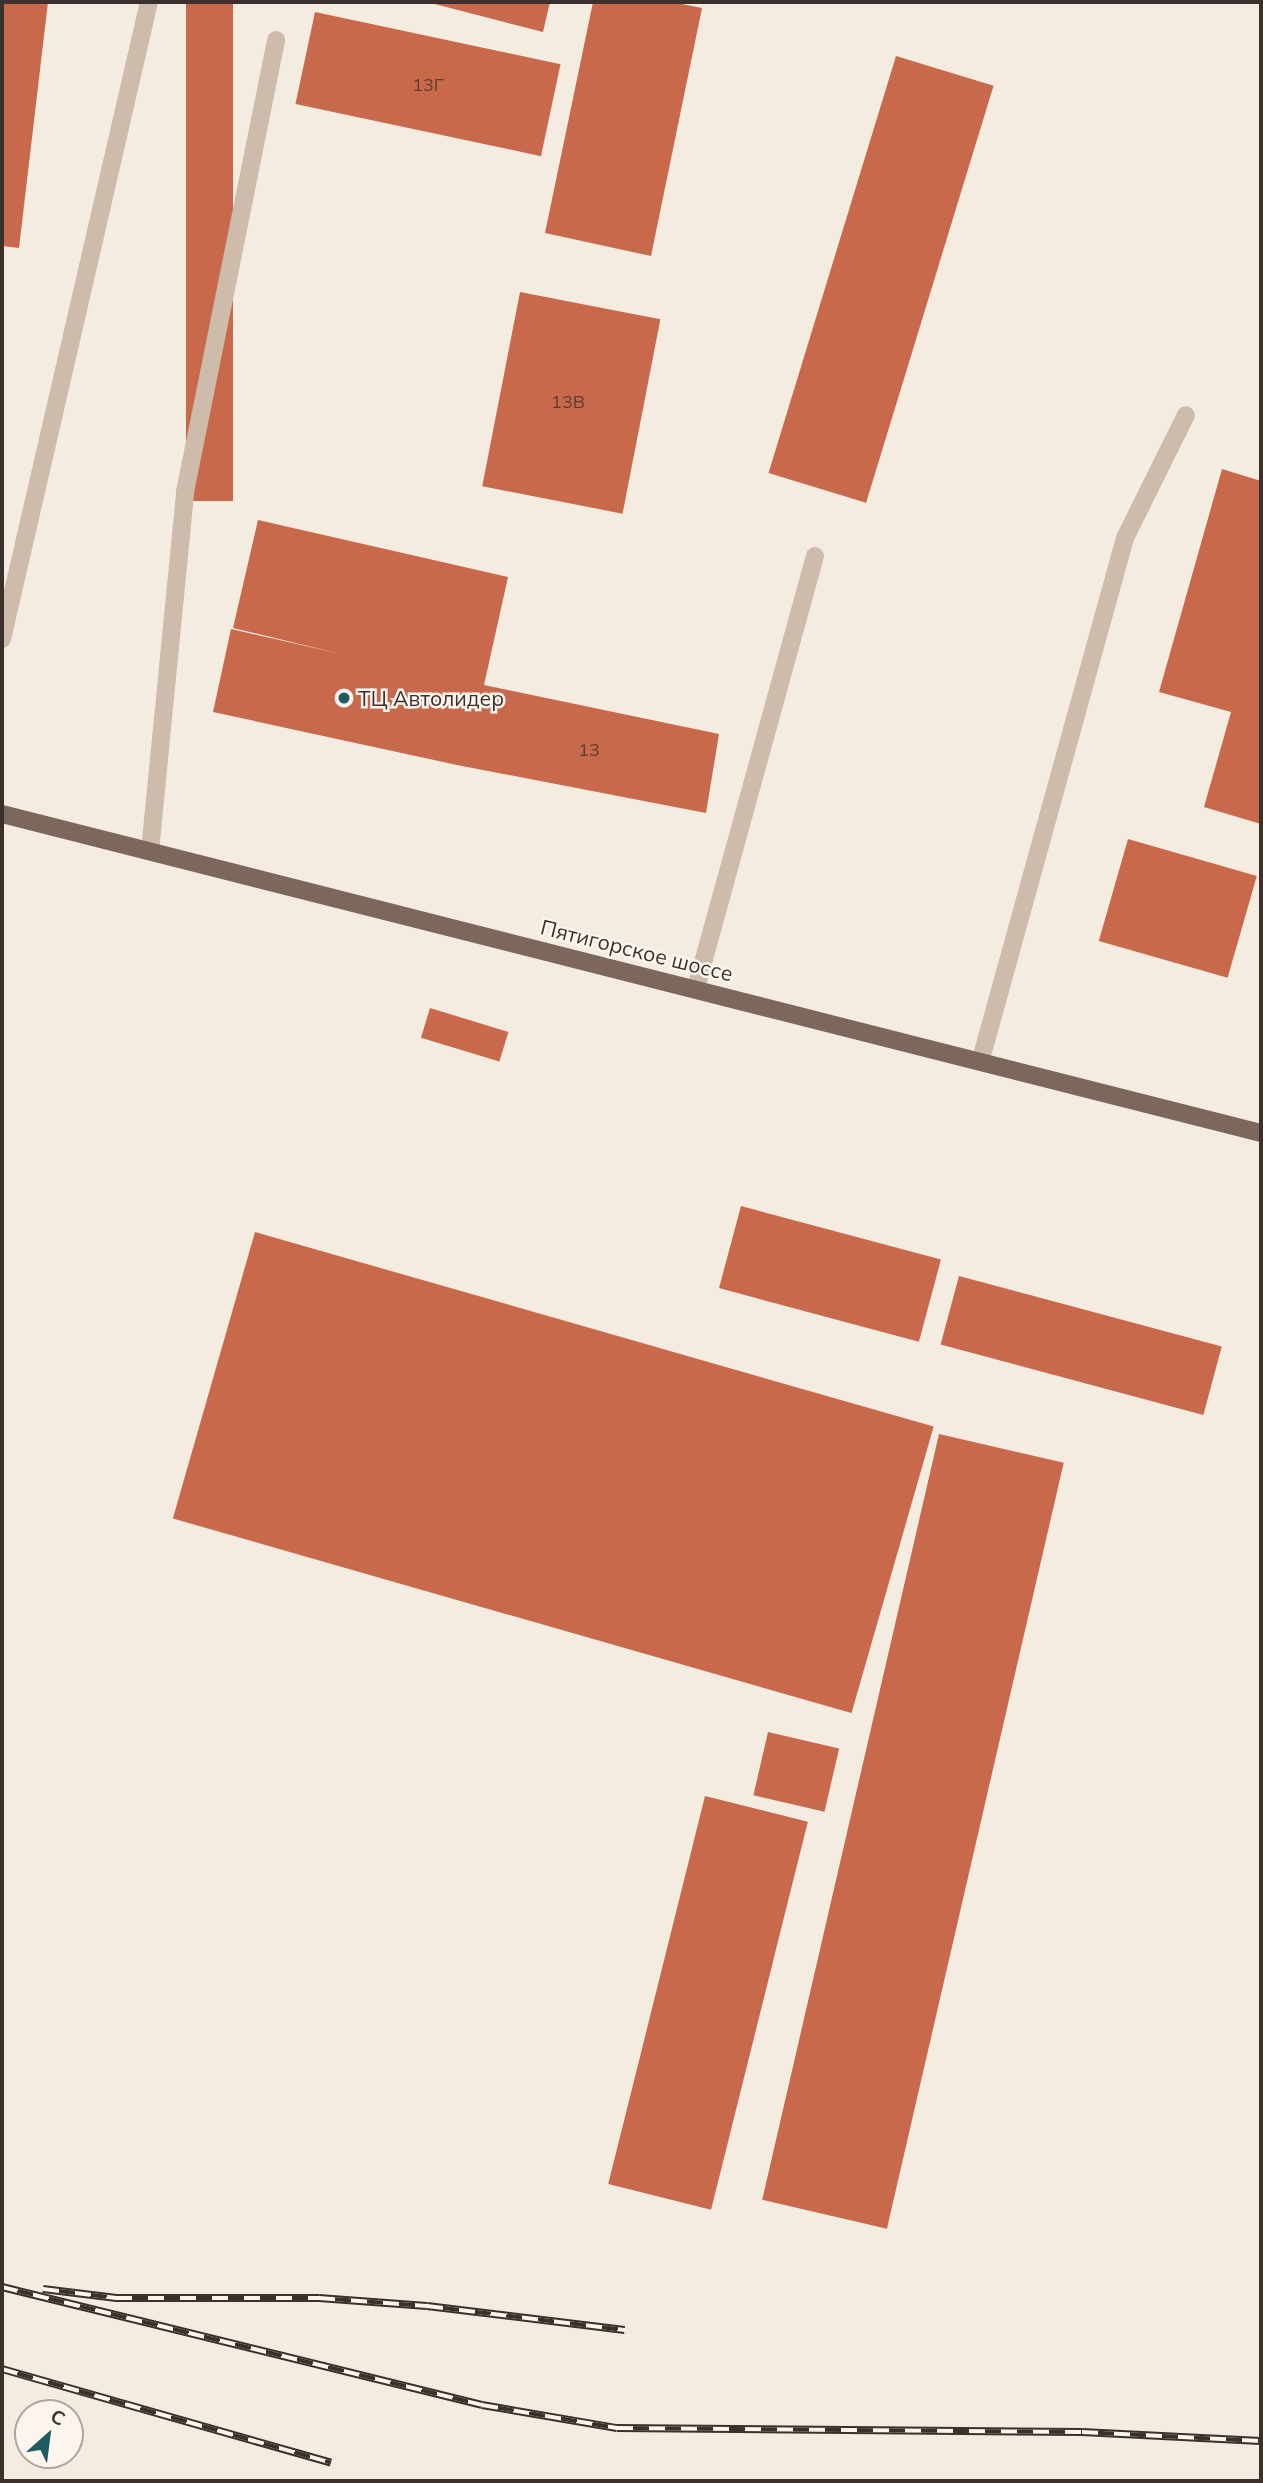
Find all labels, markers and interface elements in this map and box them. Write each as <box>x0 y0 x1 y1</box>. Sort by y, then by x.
house number: 13Г <box>412 74 444 96</box>
house number: 13В <box>551 391 585 413</box>
place label: ТЦ Автолидер <box>358 685 504 711</box>
marker: ТЦ Автолидер <box>336 690 352 706</box>
house number: 13 <box>578 739 600 761</box>
street label: Пятигорское шоссе <box>538 914 736 986</box>
north arrow <box>14 2399 84 2469</box>
text: С <box>47 2404 69 2431</box>

